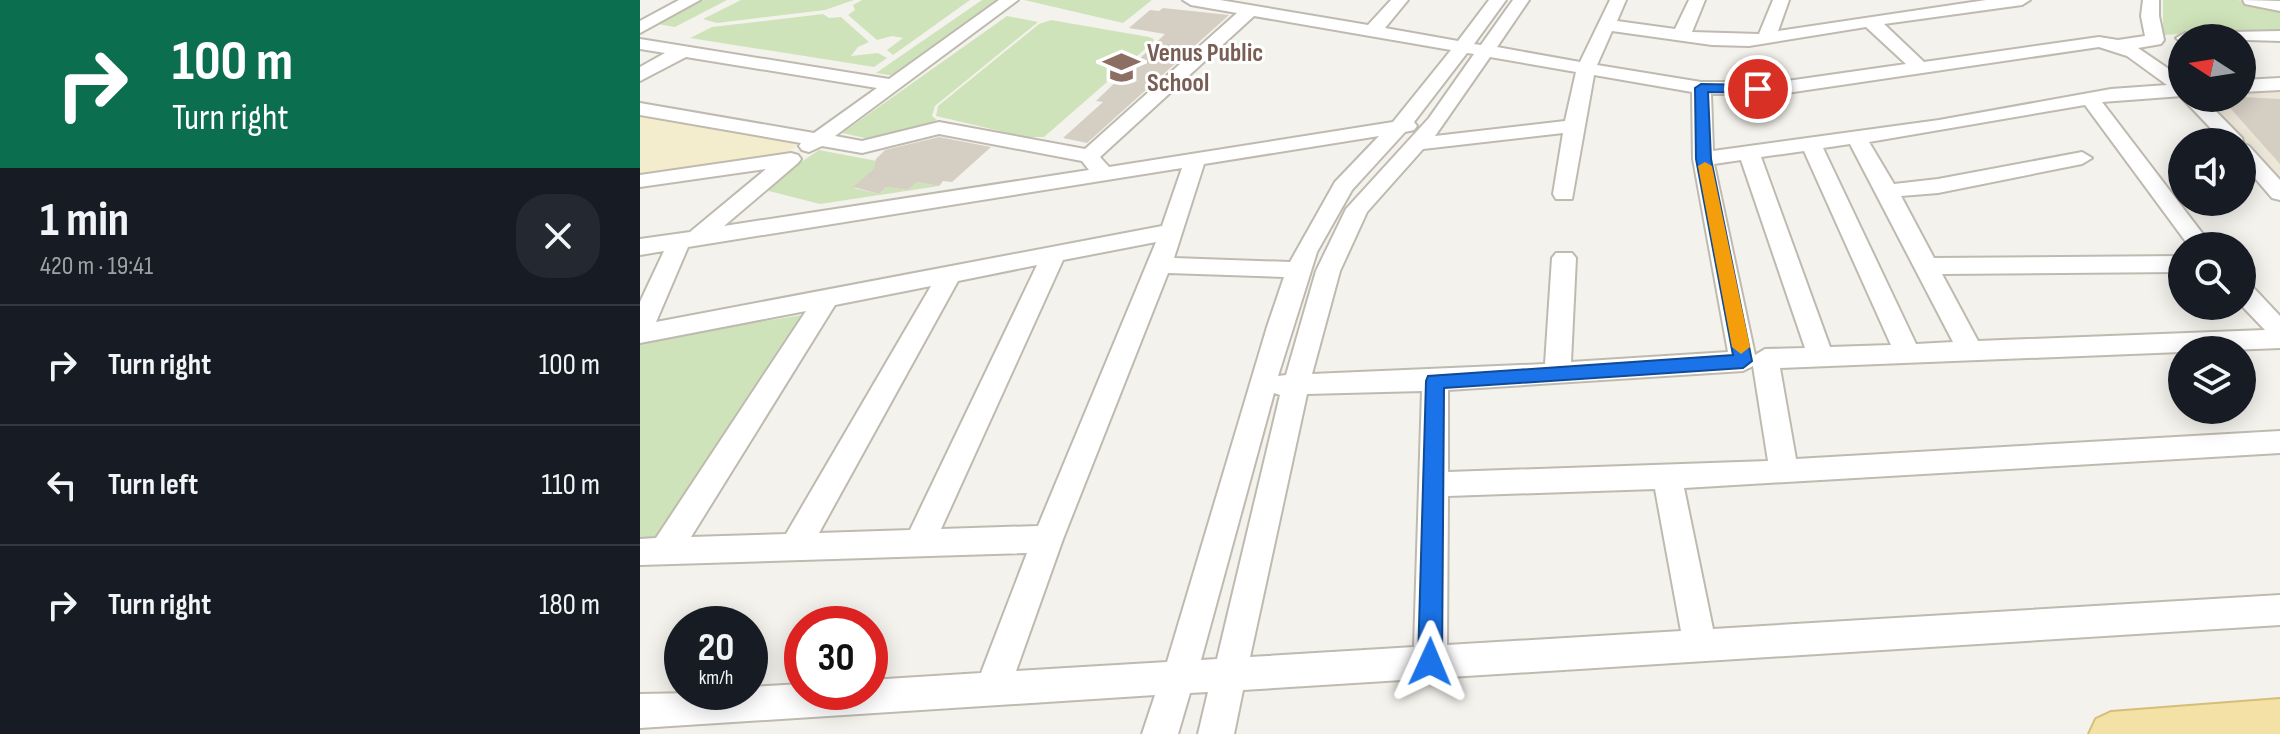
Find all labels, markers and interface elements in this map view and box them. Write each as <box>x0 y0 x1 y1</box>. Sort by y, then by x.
north arrow <box>2168 24 2256 112</box>
map controls <box>2168 24 2256 424</box>
text: 100 m <box>172 29 293 96</box>
icon: right <box>40 32 144 136</box>
place label: Venus Public School <box>1147 38 1263 99</box>
school or university icon: Venus Public School <box>1102 49 1140 87</box>
pin <box>1724 55 1792 123</box>
icon: arrive <box>1736 67 1780 111</box>
text: Turn right <box>172 97 289 140</box>
button: sound <box>2168 128 2256 216</box>
text: 1 min <box>40 192 129 249</box>
button: close <box>516 194 600 278</box>
button: search <box>2168 232 2256 320</box>
text: 420 m · 19:41 <box>40 251 153 282</box>
button: layers <box>2168 336 2256 424</box>
icon: right <box>40 343 84 387</box>
text: Turn right <box>108 347 211 383</box>
text: 100 m <box>539 347 600 383</box>
icon: left <box>40 463 84 507</box>
text: Turn left <box>108 467 198 503</box>
text: 110 m <box>542 467 600 503</box>
icon: right <box>40 583 84 627</box>
text: Turn right <box>108 587 211 623</box>
text: 180 m <box>539 587 600 623</box>
speed limit sign: 30 <box>784 606 888 710</box>
position arrow <box>1388 620 1472 704</box>
text: 20 <box>698 624 734 672</box>
text: km/h <box>699 666 733 690</box>

